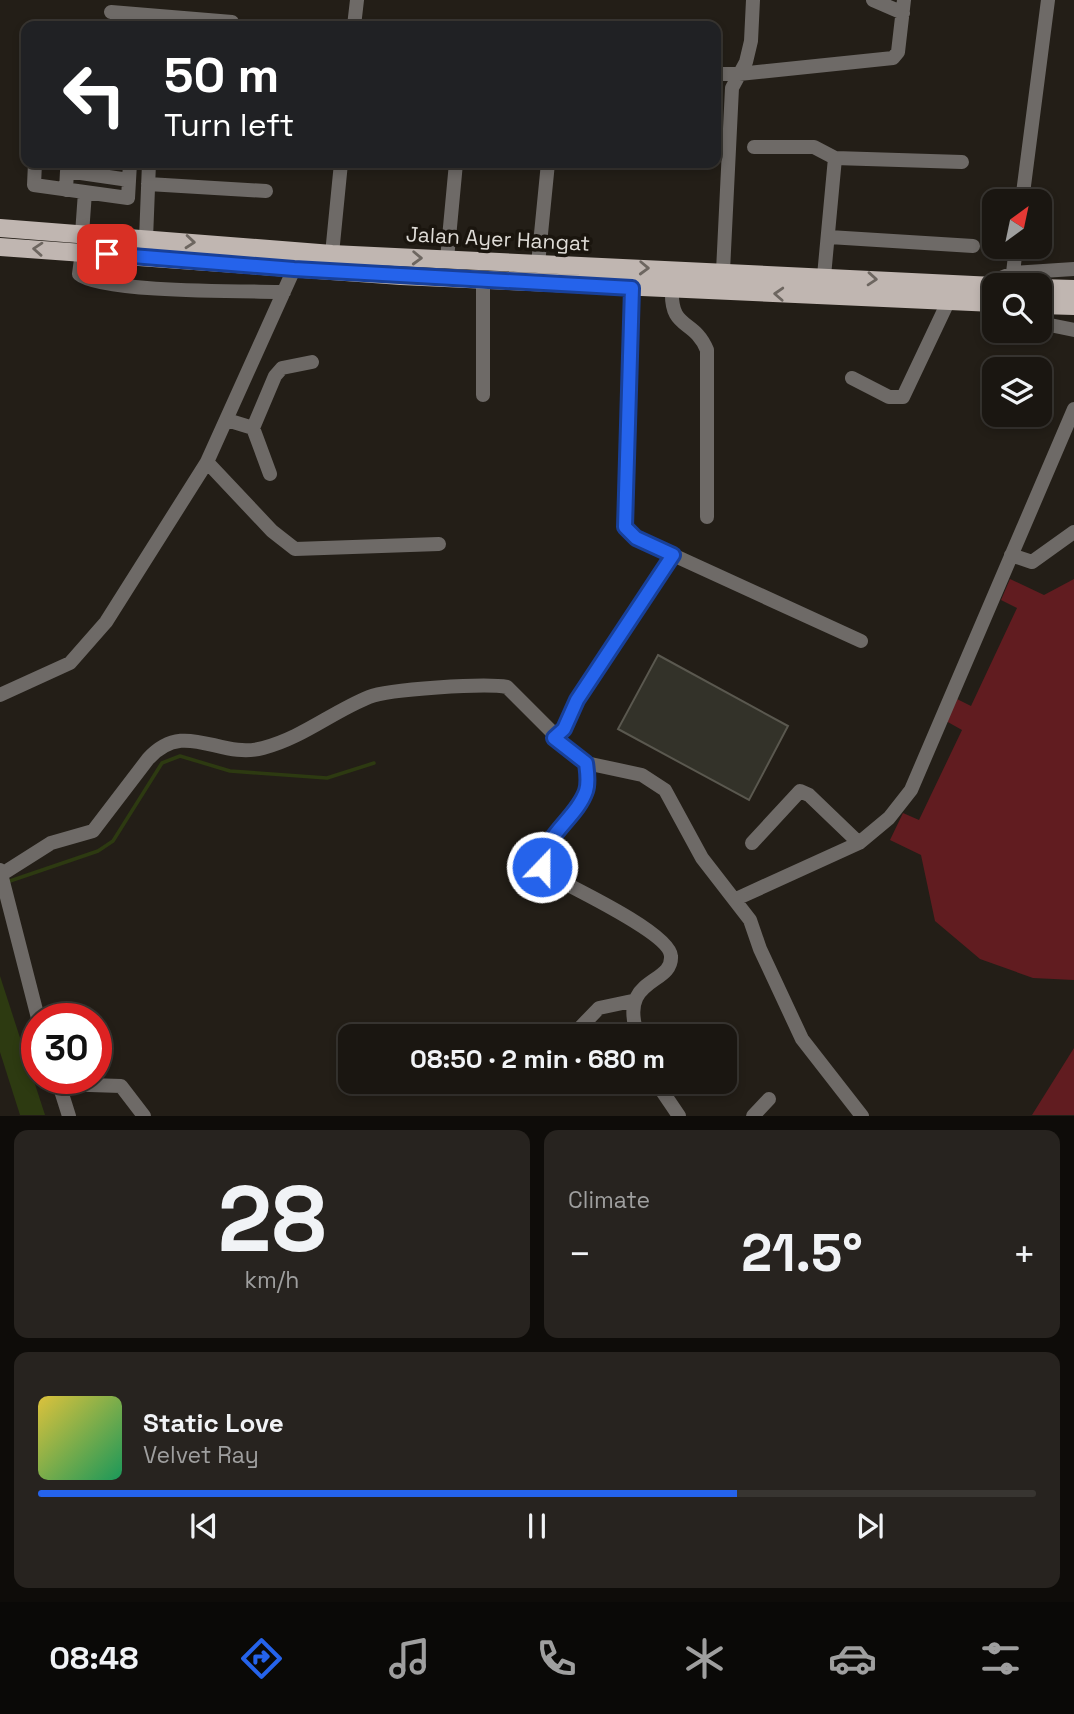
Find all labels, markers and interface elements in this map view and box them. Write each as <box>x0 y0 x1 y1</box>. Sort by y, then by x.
text: 50 m <box>164 44 279 106</box>
icon: left <box>49 49 140 140</box>
text: Turn left <box>164 105 294 145</box>
north arrow <box>982 189 1052 259</box>
map controls <box>982 189 1052 427</box>
street label: Jalan Ayer Hangat <box>405 220 591 257</box>
pin <box>77 224 137 284</box>
one-way arrow <box>185 234 196 249</box>
icon: arrive <box>88 235 126 273</box>
one-way arrow <box>33 242 44 257</box>
one-way arrow <box>412 250 423 265</box>
one-way arrow <box>639 261 650 276</box>
one-way arrow <box>866 271 877 286</box>
button: search <box>982 273 1052 343</box>
one-way arrow <box>773 286 784 301</box>
button: layers <box>982 357 1052 427</box>
position arrow <box>505 830 579 904</box>
speed limit sign: 30 <box>21 1003 112 1094</box>
text: 08:50 · 2 min · 680 m <box>410 1042 665 1076</box>
text: 28 <box>218 1161 326 1278</box>
text: Climate <box>568 1185 650 1215</box>
text: 21.5° <box>741 1220 863 1286</box>
text: − <box>568 1230 592 1278</box>
text: + <box>1012 1230 1036 1278</box>
text: km/h <box>245 1265 299 1295</box>
text: Static Love <box>143 1406 284 1440</box>
text: Velvet Ray <box>143 1440 259 1470</box>
icon: previous <box>185 1507 223 1545</box>
icon: pause <box>518 1507 556 1545</box>
icon: next <box>851 1507 889 1545</box>
icon: directions <box>237 1634 286 1683</box>
icon: music <box>385 1634 434 1683</box>
icon: phone <box>532 1634 581 1683</box>
icon: climate <box>680 1634 729 1683</box>
icon: car <box>828 1634 877 1683</box>
icon: filters <box>976 1634 1025 1683</box>
text: 08:48 <box>49 1638 138 1678</box>

